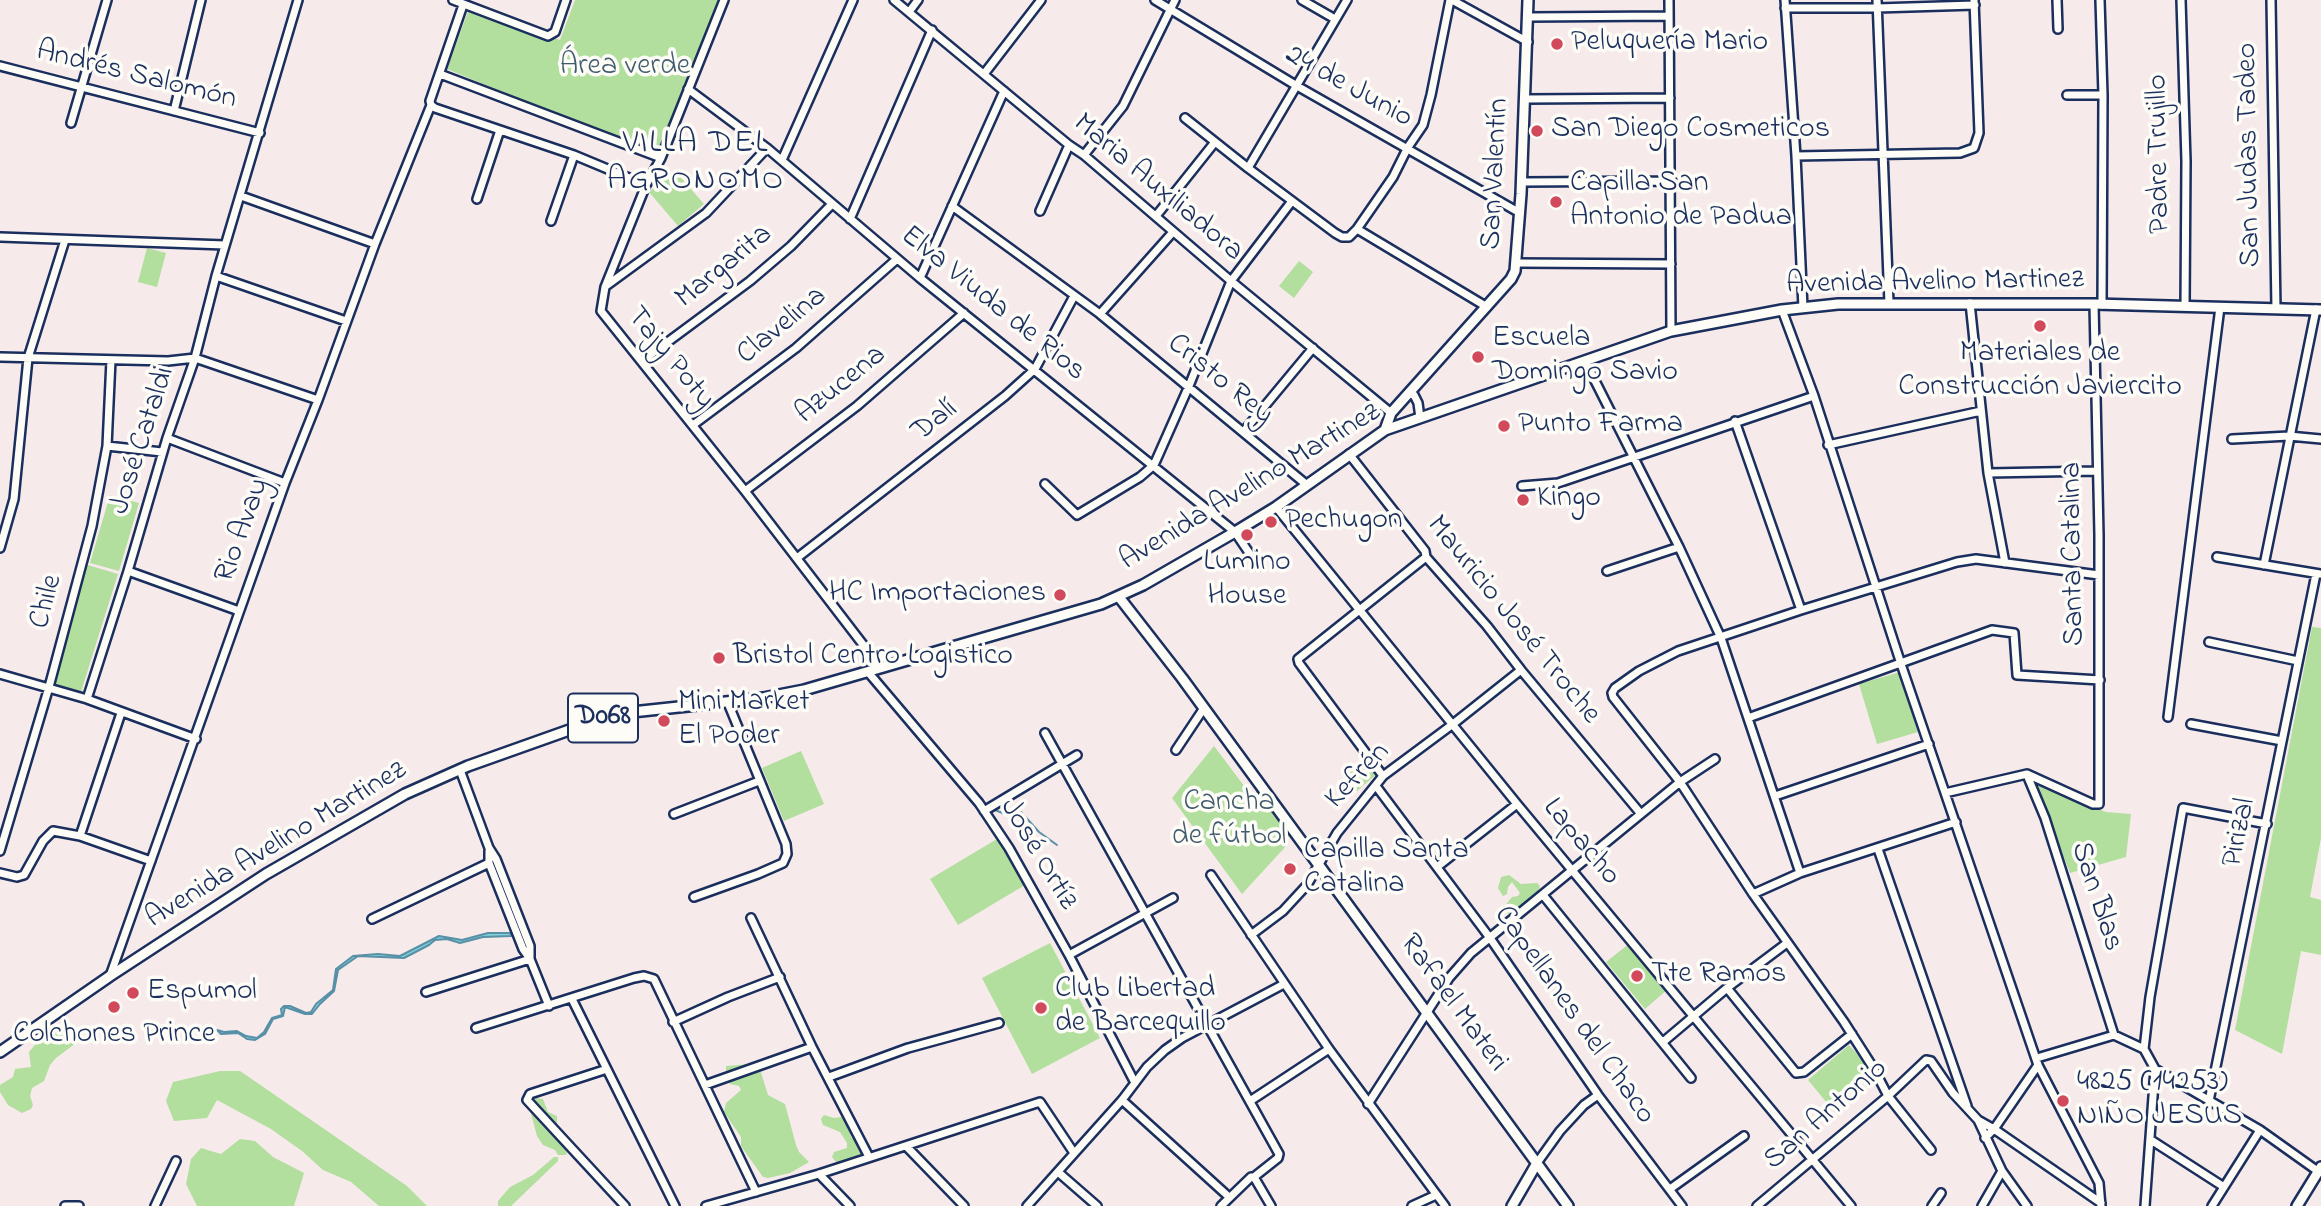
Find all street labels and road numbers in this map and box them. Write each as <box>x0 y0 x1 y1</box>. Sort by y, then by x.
street label: Andrés Salomón <box>32 35 240 119</box>
street label: 24 de Junio <box>1278 38 1418 138</box>
street label: San Judas Tadeo <box>2231 42 2271 268</box>
street label: Padre Trujillo <box>2142 74 2180 234</box>
street label: San Valentín <box>1475 97 1519 251</box>
street label: Maria Auxiliadora <box>1064 107 1250 271</box>
street label: Margarita <box>669 218 781 318</box>
street label: Elva Viuda de Rios <box>892 219 1092 391</box>
street label: Avenida Avelino Martinez <box>1786 263 2084 305</box>
street label: Clavelina <box>731 280 835 374</box>
street label: Tajy Poty <box>617 300 721 418</box>
street label: Cristo Rey <box>1159 327 1279 435</box>
street label: Azucena <box>790 339 894 433</box>
street label: José Cataldi <box>103 363 185 519</box>
street label: Dalí <box>906 393 966 451</box>
street label: Avenida Avelino Martinez <box>1114 396 1388 580</box>
street label: Santa Catalina <box>2055 461 2095 647</box>
street label: Rio Avay <box>209 474 279 588</box>
street label: Mauricio José Troche <box>1417 510 1607 732</box>
street label: Chile <box>24 571 72 633</box>
road number: D068 <box>568 694 638 742</box>
street label: Kefrén <box>1319 736 1399 818</box>
street label: Avenida Avelino Martinez <box>140 754 414 938</box>
street label: Lapacho <box>1533 792 1627 894</box>
street label: José Ortíz <box>990 793 1084 917</box>
street label: Pirizal <box>2216 795 2266 871</box>
street label: San Blas <box>2060 838 2130 956</box>
street label: Capellanes del Chaco <box>1484 900 1662 1132</box>
street label: Rafael Materi <box>1390 928 1514 1080</box>
street label: San Antonio <box>1758 1052 1896 1180</box>

